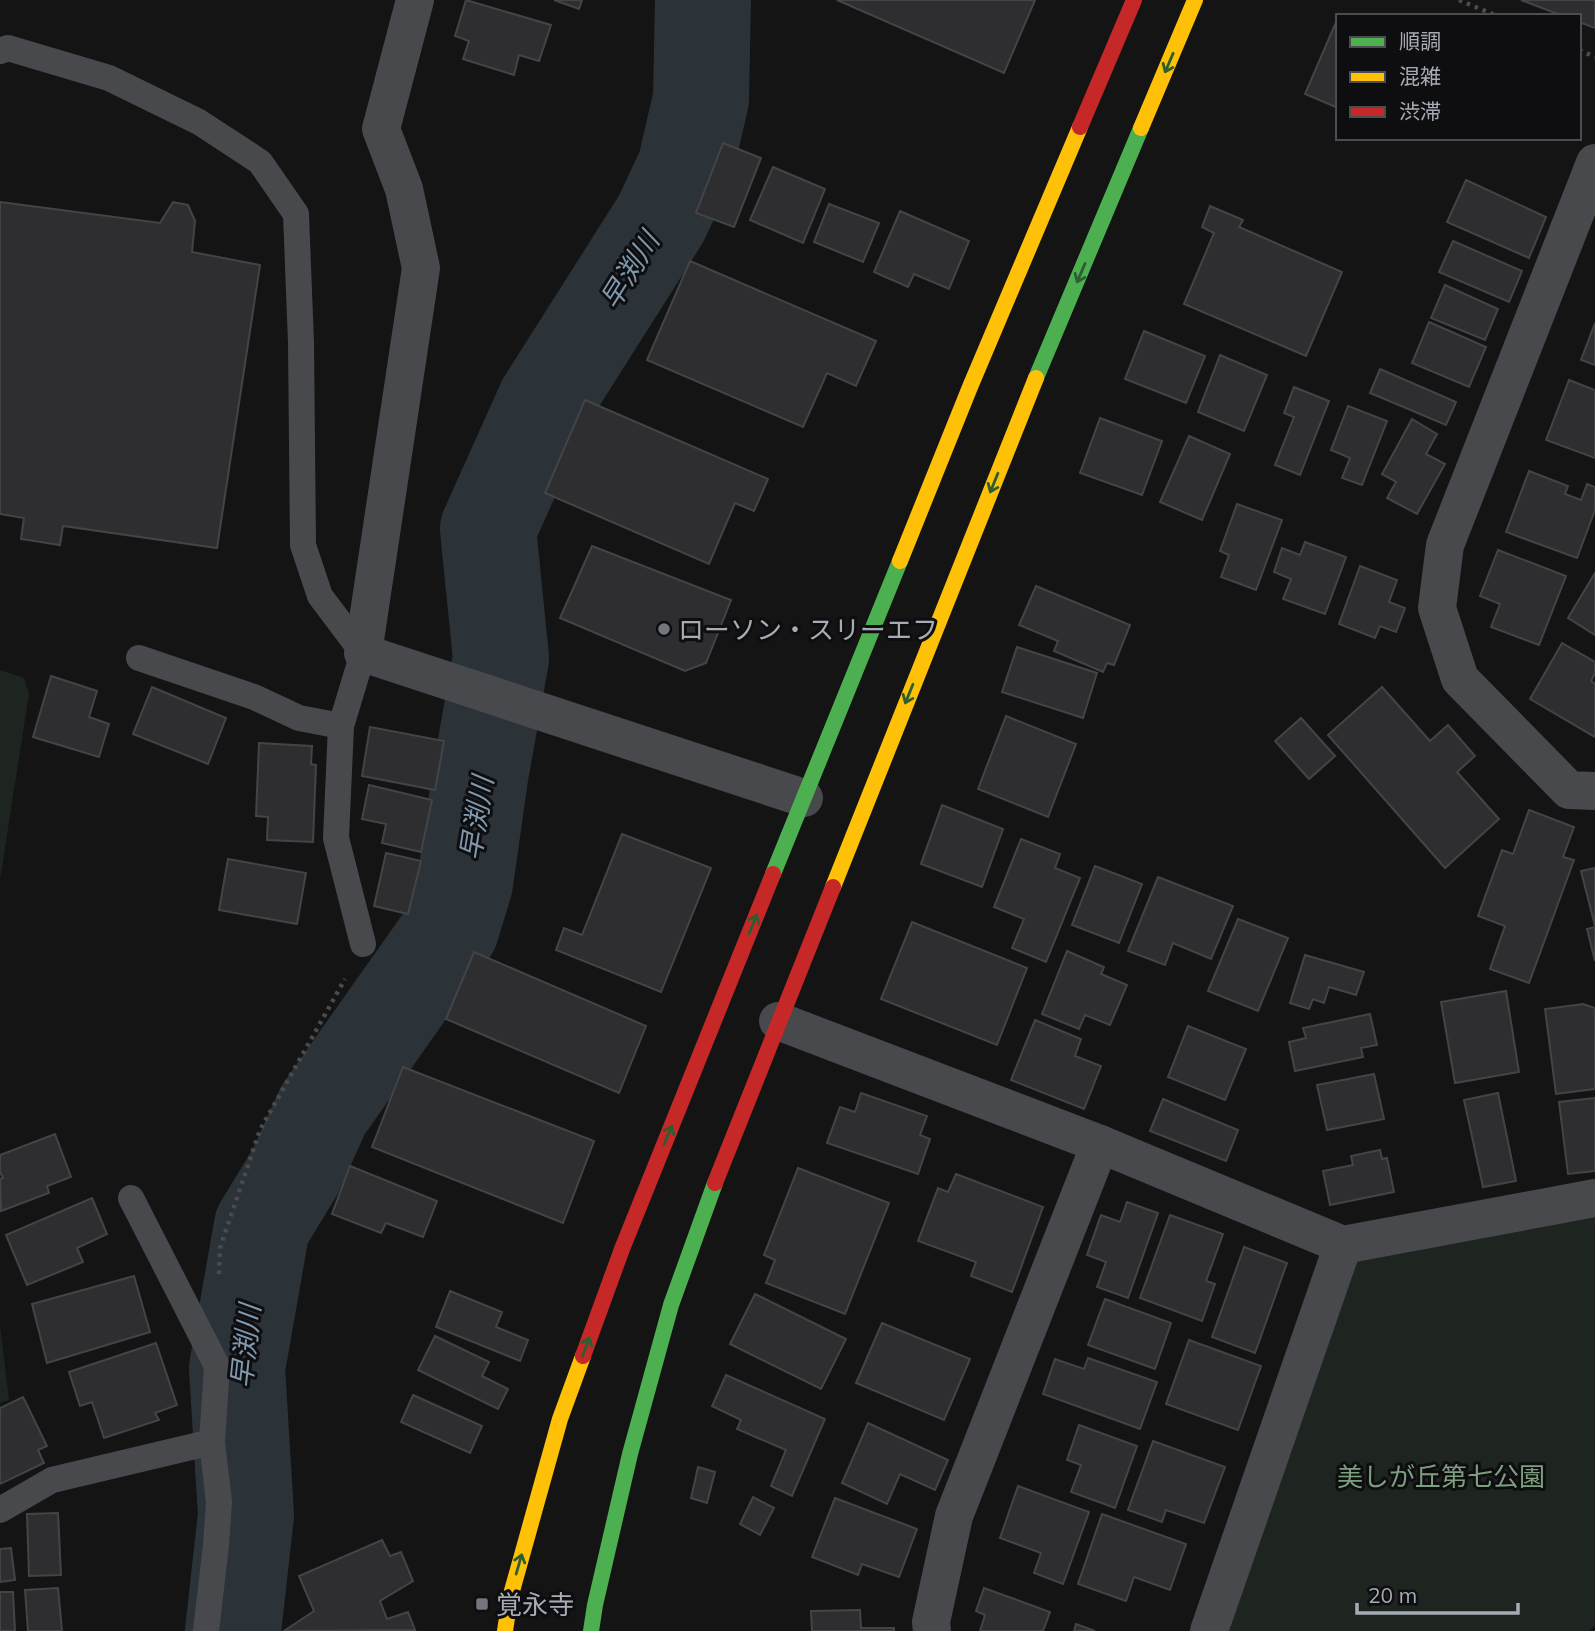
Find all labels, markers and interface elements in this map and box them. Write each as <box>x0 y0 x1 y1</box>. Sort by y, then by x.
legend <box>1336 14 1581 140</box>
text: 順調 <box>1399 28 1441 54</box>
one-way arrow <box>1162 52 1175 73</box>
text: 混雑 <box>1399 63 1441 89</box>
text: 渋滞 <box>1399 98 1441 124</box>
water label: 早渕川 <box>592 223 668 315</box>
one-way arrow <box>1073 261 1086 283</box>
one-way arrow <box>986 472 999 493</box>
place label: ローソン・スリーエフ <box>678 613 938 646</box>
marker: ローソン・スリーエフ <box>656 621 672 637</box>
one-way arrow <box>902 683 915 704</box>
water label: 早渕川 <box>452 771 500 862</box>
one-way arrow <box>748 914 761 935</box>
one-way arrow <box>663 1125 676 1146</box>
water label: 早渕川 <box>223 1299 267 1390</box>
one-way arrow <box>581 1337 593 1359</box>
park label: 美しが丘第七公園 <box>1337 1460 1545 1493</box>
one-way arrow <box>514 1554 527 1576</box>
scale bar <box>1357 1572 1518 1616</box>
text: 20 m <box>1368 1582 1417 1608</box>
place label: 覚永寺 <box>496 1588 574 1621</box>
marker: 覚永寺 <box>474 1596 490 1612</box>

